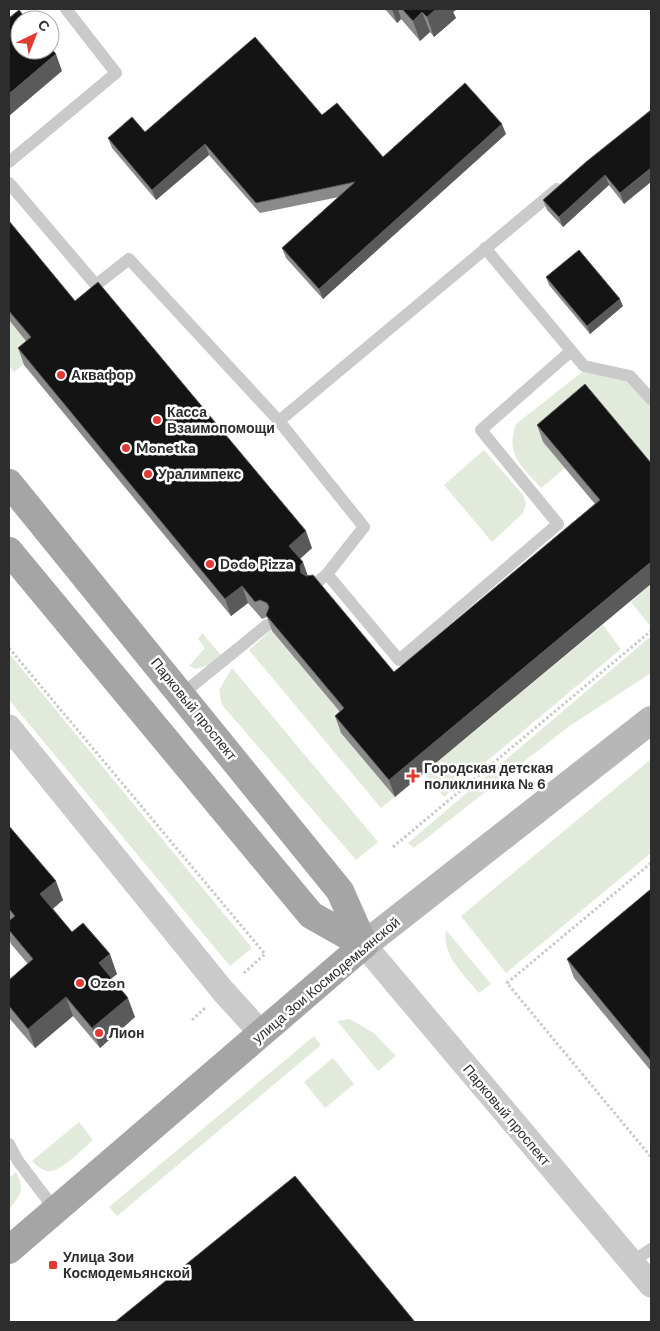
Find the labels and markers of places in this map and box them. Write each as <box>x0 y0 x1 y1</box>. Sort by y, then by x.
place label: Аквафор <box>71 366 134 384</box>
marker: Аквафор <box>55 369 67 381</box>
place label: Касса Взаимопомощи <box>167 403 275 437</box>
marker: Касса Взаимопомощи <box>151 414 163 426</box>
place label: Monetka <box>136 439 196 457</box>
marker: Monetka <box>120 442 132 454</box>
place label: Уралимпекс <box>158 465 241 483</box>
marker: Уралимпекс <box>142 468 154 480</box>
place label: Dodo Pizza <box>220 555 294 573</box>
marker: Dodo Pizza <box>204 558 216 570</box>
place label: Городская детская поликлиника № 6 <box>424 759 553 793</box>
marker: Городская детская поликлиника № 6 <box>406 769 420 783</box>
place label: Ozon <box>90 974 125 992</box>
marker: Ozon <box>74 977 86 989</box>
place label: Лион <box>109 1024 144 1042</box>
marker: Лион <box>93 1027 105 1039</box>
place label: Улица Зои Космодемьянской <box>63 1248 190 1282</box>
marker: Улица Зои Космодемьянской <box>47 1259 59 1271</box>

